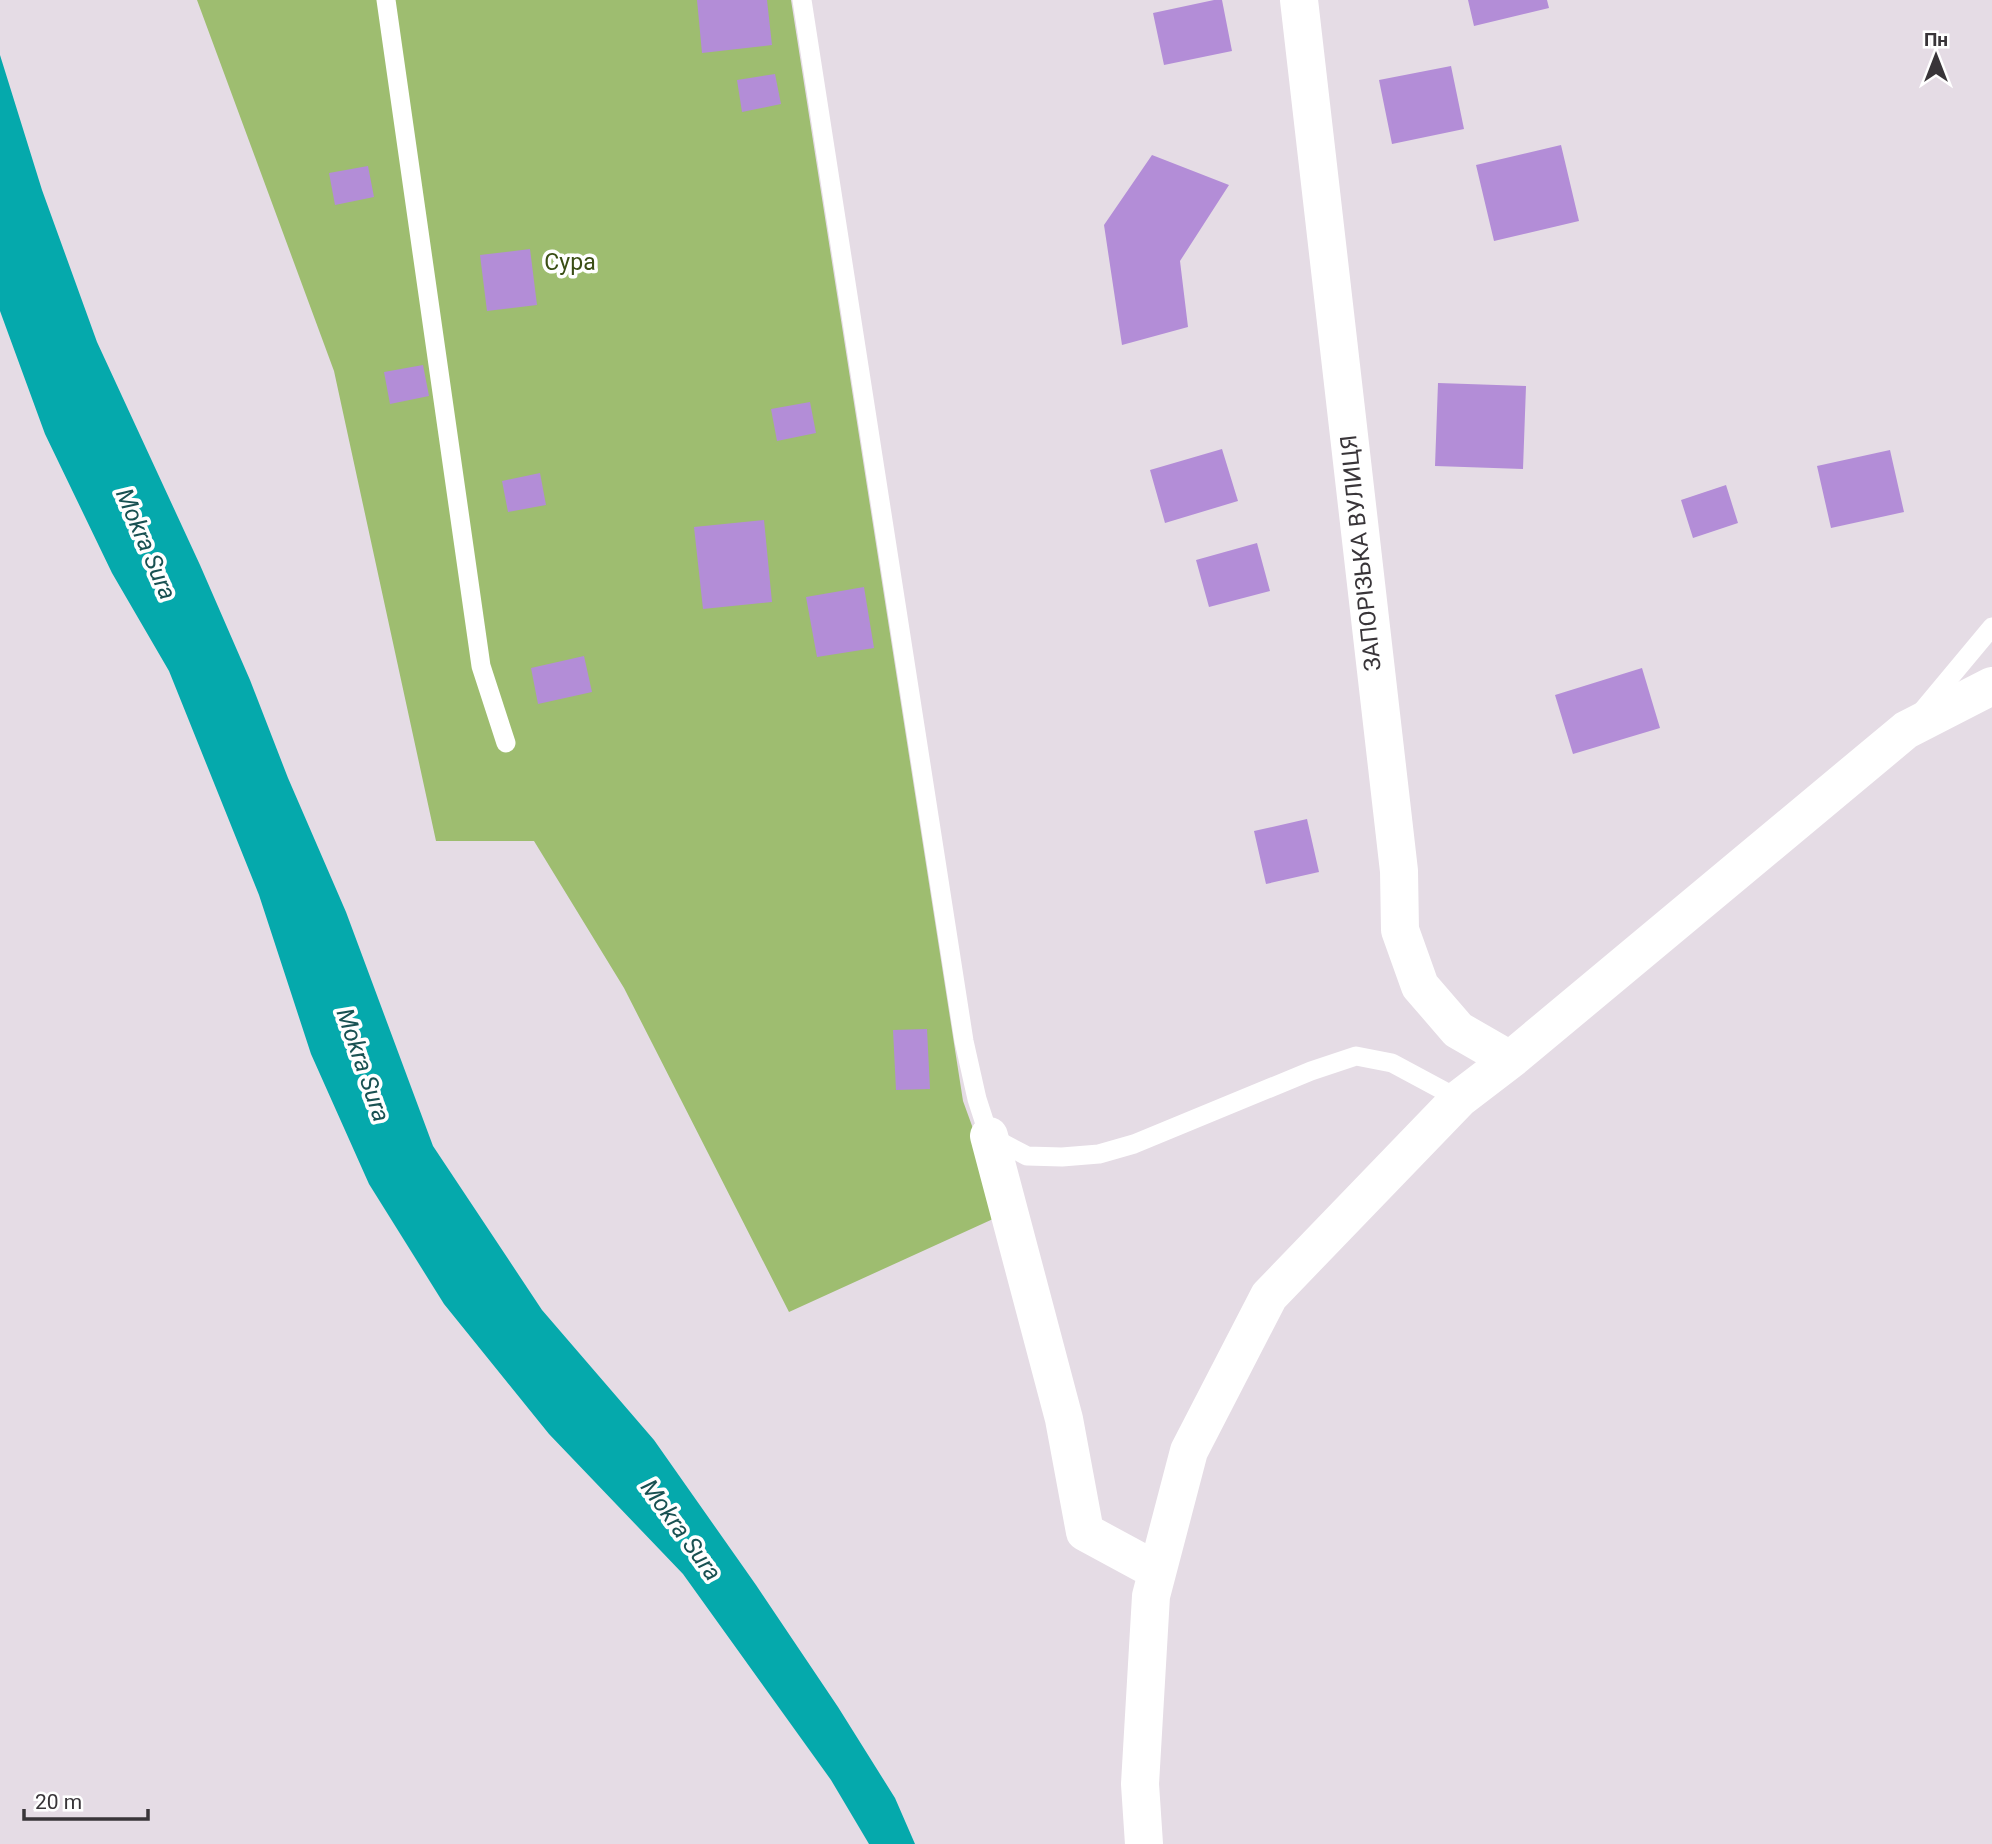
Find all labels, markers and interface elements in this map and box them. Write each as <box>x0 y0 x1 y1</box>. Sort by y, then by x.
north arrow <box>1901 21 1971 91</box>
text: Пн <box>1924 28 1948 51</box>
park label: Сура <box>544 249 596 276</box>
street label: ЗАПОРІЗЬКА ВУЛИЦЯ <box>1335 434 1387 672</box>
water label: Mokra Sura <box>110 484 182 604</box>
water label: Mokra Sura <box>331 1005 395 1125</box>
water label: Mokra Sura <box>635 1474 727 1586</box>
scale bar <box>24 1778 149 1822</box>
text: 20 m <box>35 1790 82 1814</box>

